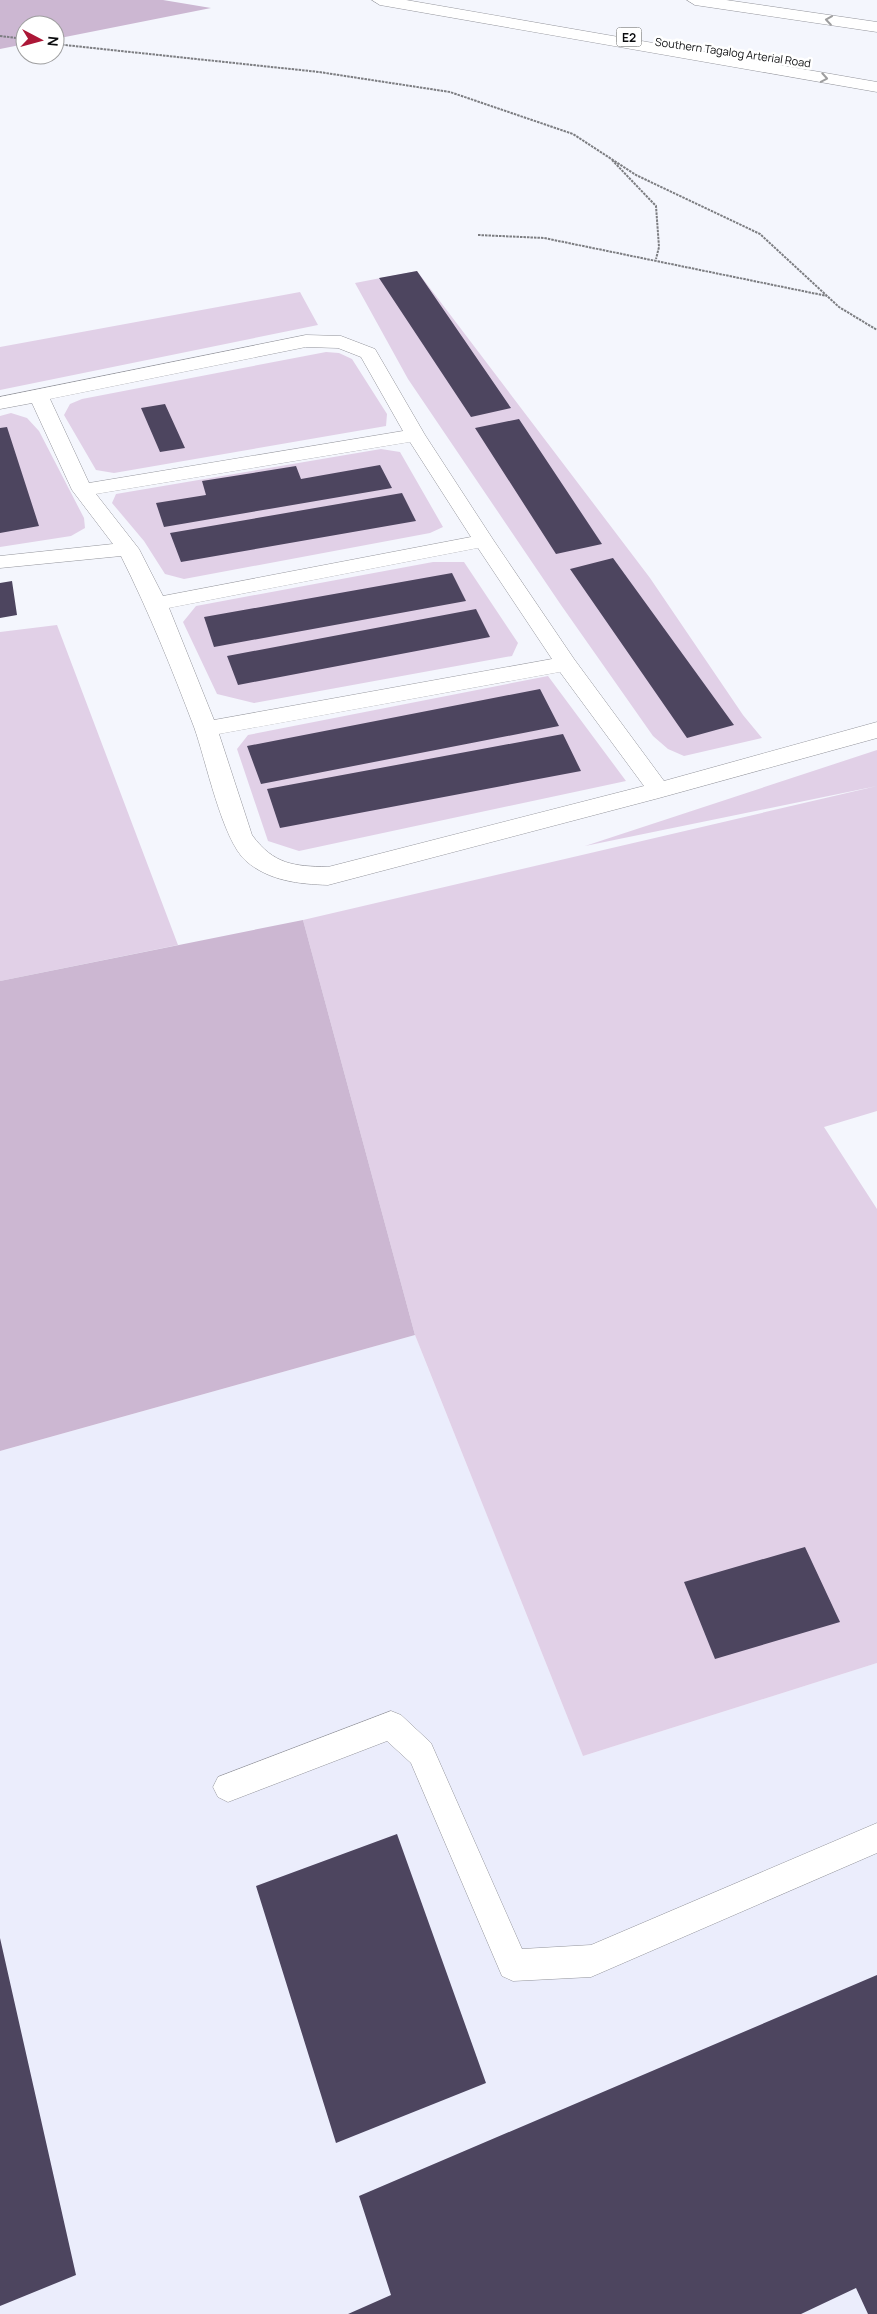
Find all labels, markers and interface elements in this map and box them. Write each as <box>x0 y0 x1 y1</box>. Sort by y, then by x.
north arrow <box>15 15 65 65</box>
one-way arrow <box>824 15 832 26</box>
road number: E2 <box>616 28 642 46</box>
street label: Southern Tagalog Arterial Road <box>654 34 812 70</box>
text: N <box>43 35 63 47</box>
one-way arrow <box>820 73 829 83</box>

